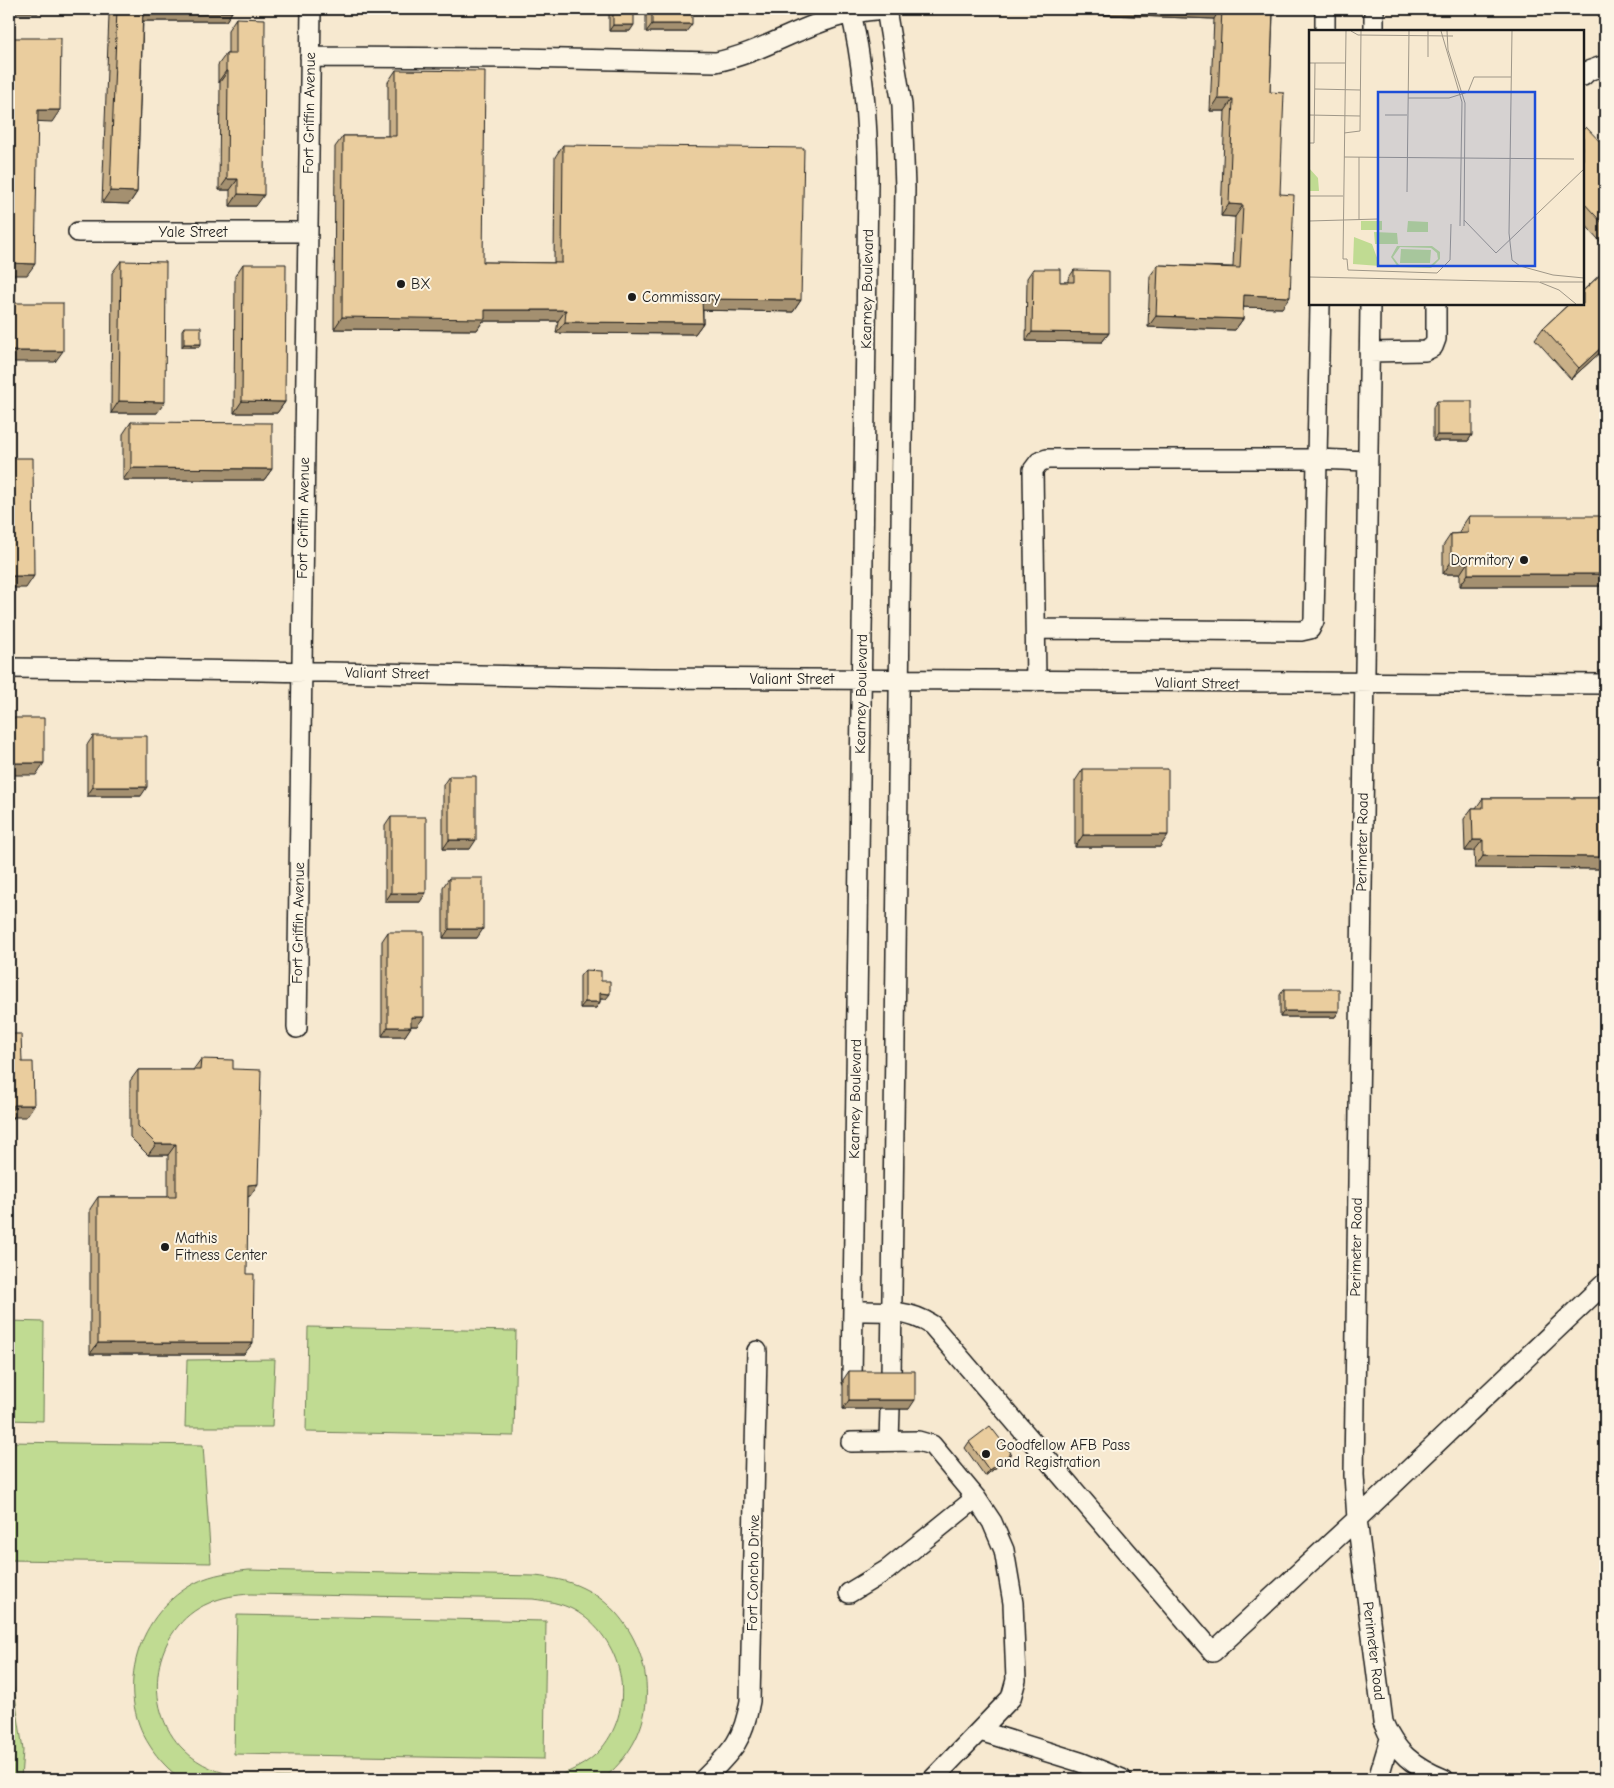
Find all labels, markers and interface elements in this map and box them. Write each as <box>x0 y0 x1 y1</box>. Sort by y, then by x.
inset map <box>1309 30 1584 305</box>
street label: Fort Griffin Avenue <box>299 51 319 174</box>
street label: Yale Street <box>158 223 228 241</box>
street label: Kearney Boulevard <box>857 229 877 349</box>
place label: BX <box>411 275 431 293</box>
marker: BX <box>395 278 407 290</box>
place label: Commissary <box>642 288 720 306</box>
marker: Commissary <box>626 291 638 303</box>
street label: Fort Griffin Avenue <box>293 456 313 579</box>
place label: Dormitory <box>1450 551 1514 569</box>
marker: Dormitory <box>1518 554 1530 566</box>
street label: Kearney Boulevard <box>851 634 871 754</box>
street label: Valiant Street <box>345 663 430 683</box>
street label: Valiant Street <box>750 670 835 688</box>
street label: Valiant Street <box>1155 673 1240 693</box>
street label: Perimeter Road <box>1352 792 1372 892</box>
street label: Fort Griffin Avenue <box>288 861 308 984</box>
street label: Kearney Boulevard <box>845 1039 865 1159</box>
street label: Perimeter Road <box>1346 1197 1366 1297</box>
place label: Mathis Fitness Center <box>175 1229 267 1264</box>
marker: Mathis Fitness Center <box>159 1241 171 1253</box>
place label: Goodfellow AFB Pass and Registration <box>996 1436 1130 1471</box>
marker: Goodfellow AFB Pass and Registration <box>980 1448 992 1460</box>
street label: Fort Concho Drive <box>743 1514 763 1632</box>
street label: Perimeter Road <box>1359 1601 1389 1701</box>

